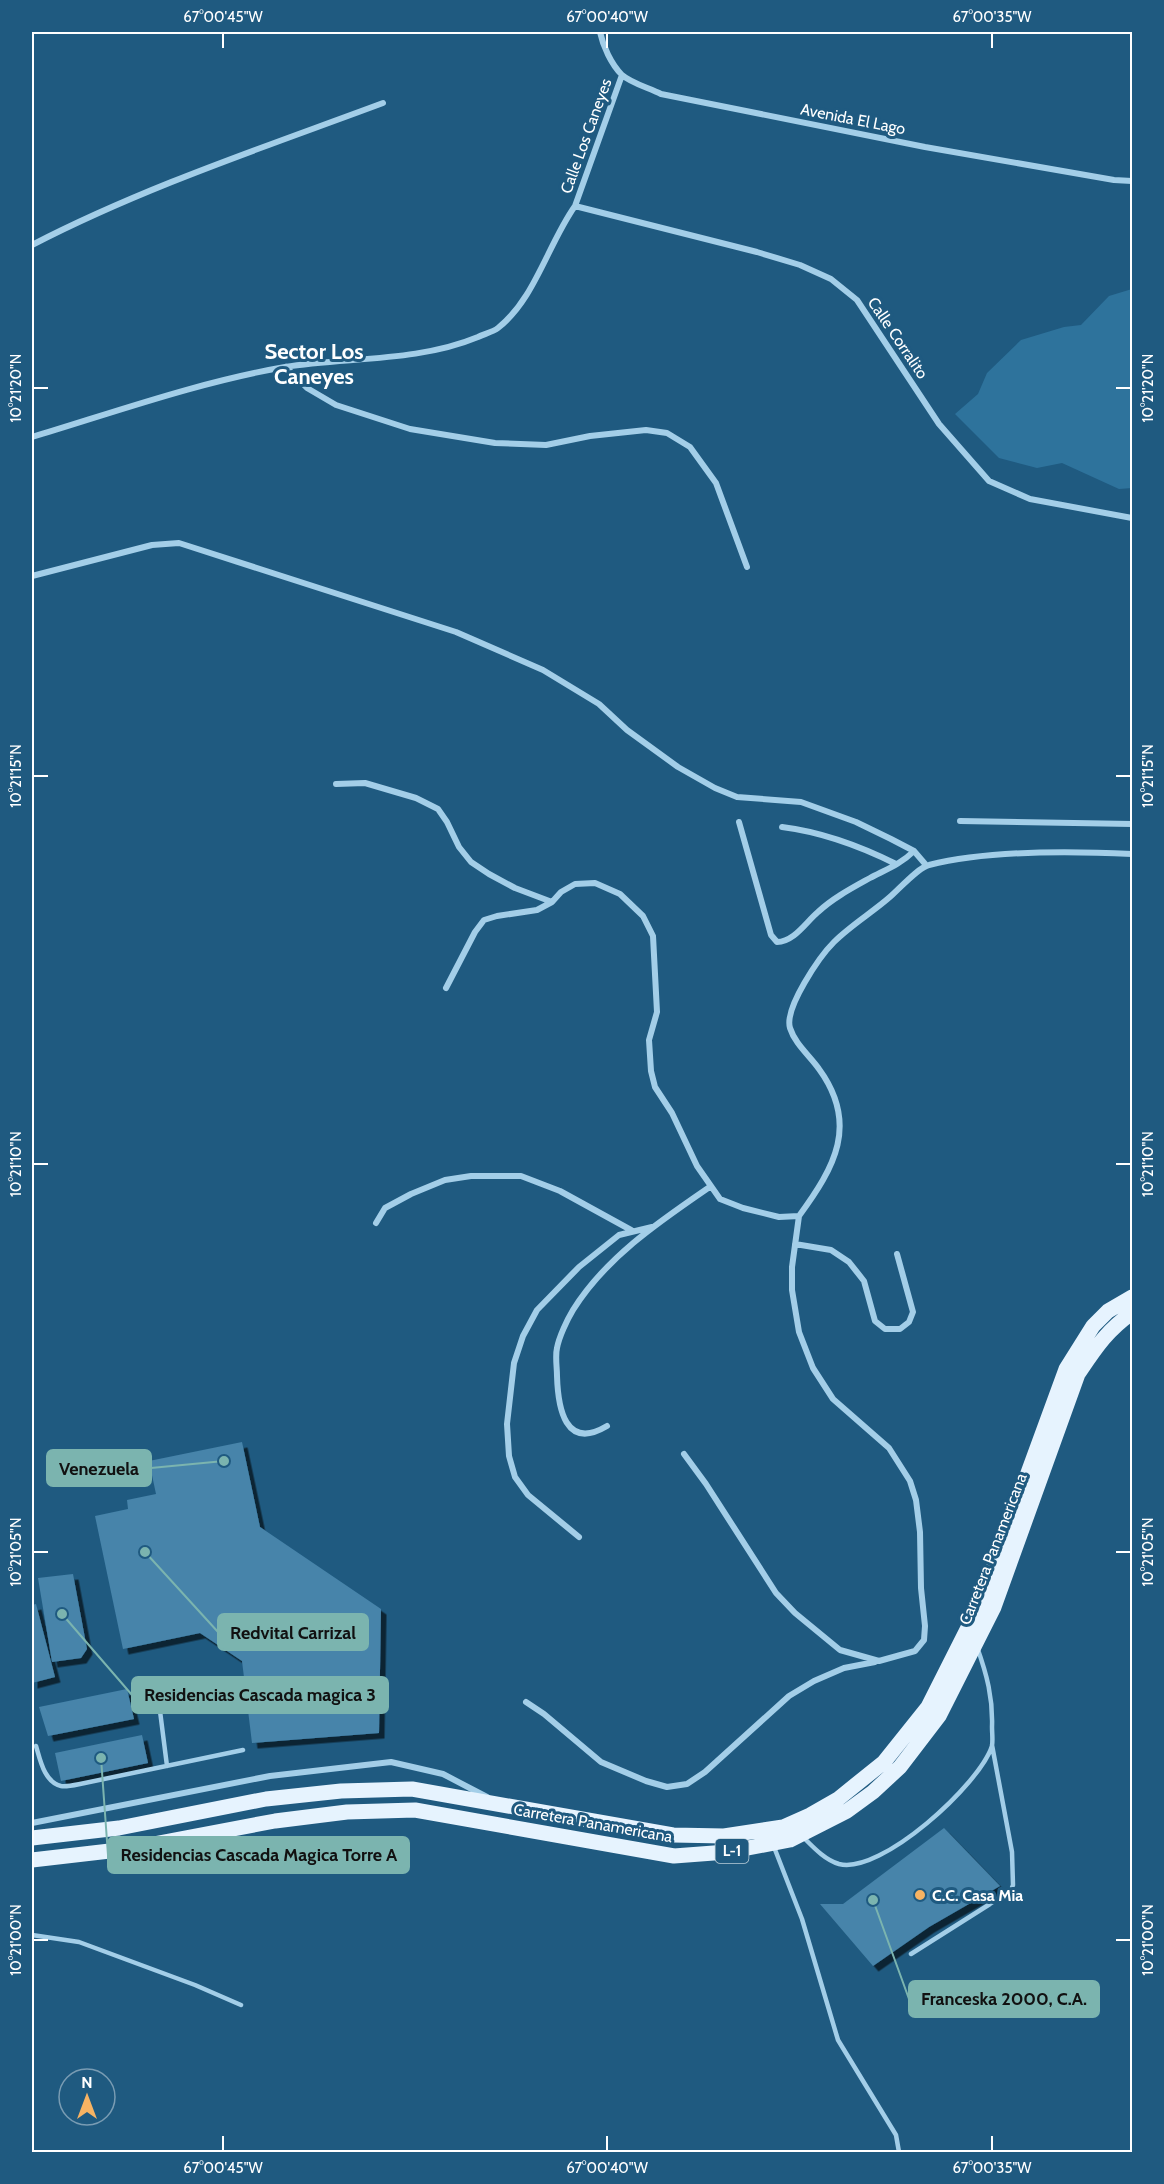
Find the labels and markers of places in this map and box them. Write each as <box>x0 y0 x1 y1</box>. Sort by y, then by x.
callout: Venezuela <box>47 1450 151 1486</box>
callout: Redvital Carrizal <box>218 1614 368 1650</box>
callout: Residencias Cascada magica 3 <box>132 1677 388 1713</box>
callout: Residencias Cascada Magica Torre A <box>108 1837 409 1873</box>
place label: C.C. Casa Mia <box>932 1886 1023 1905</box>
marker: C.C. Casa Mia <box>913 1888 927 1902</box>
callout: Franceska 2000, C.A. <box>909 1981 1099 2017</box>

